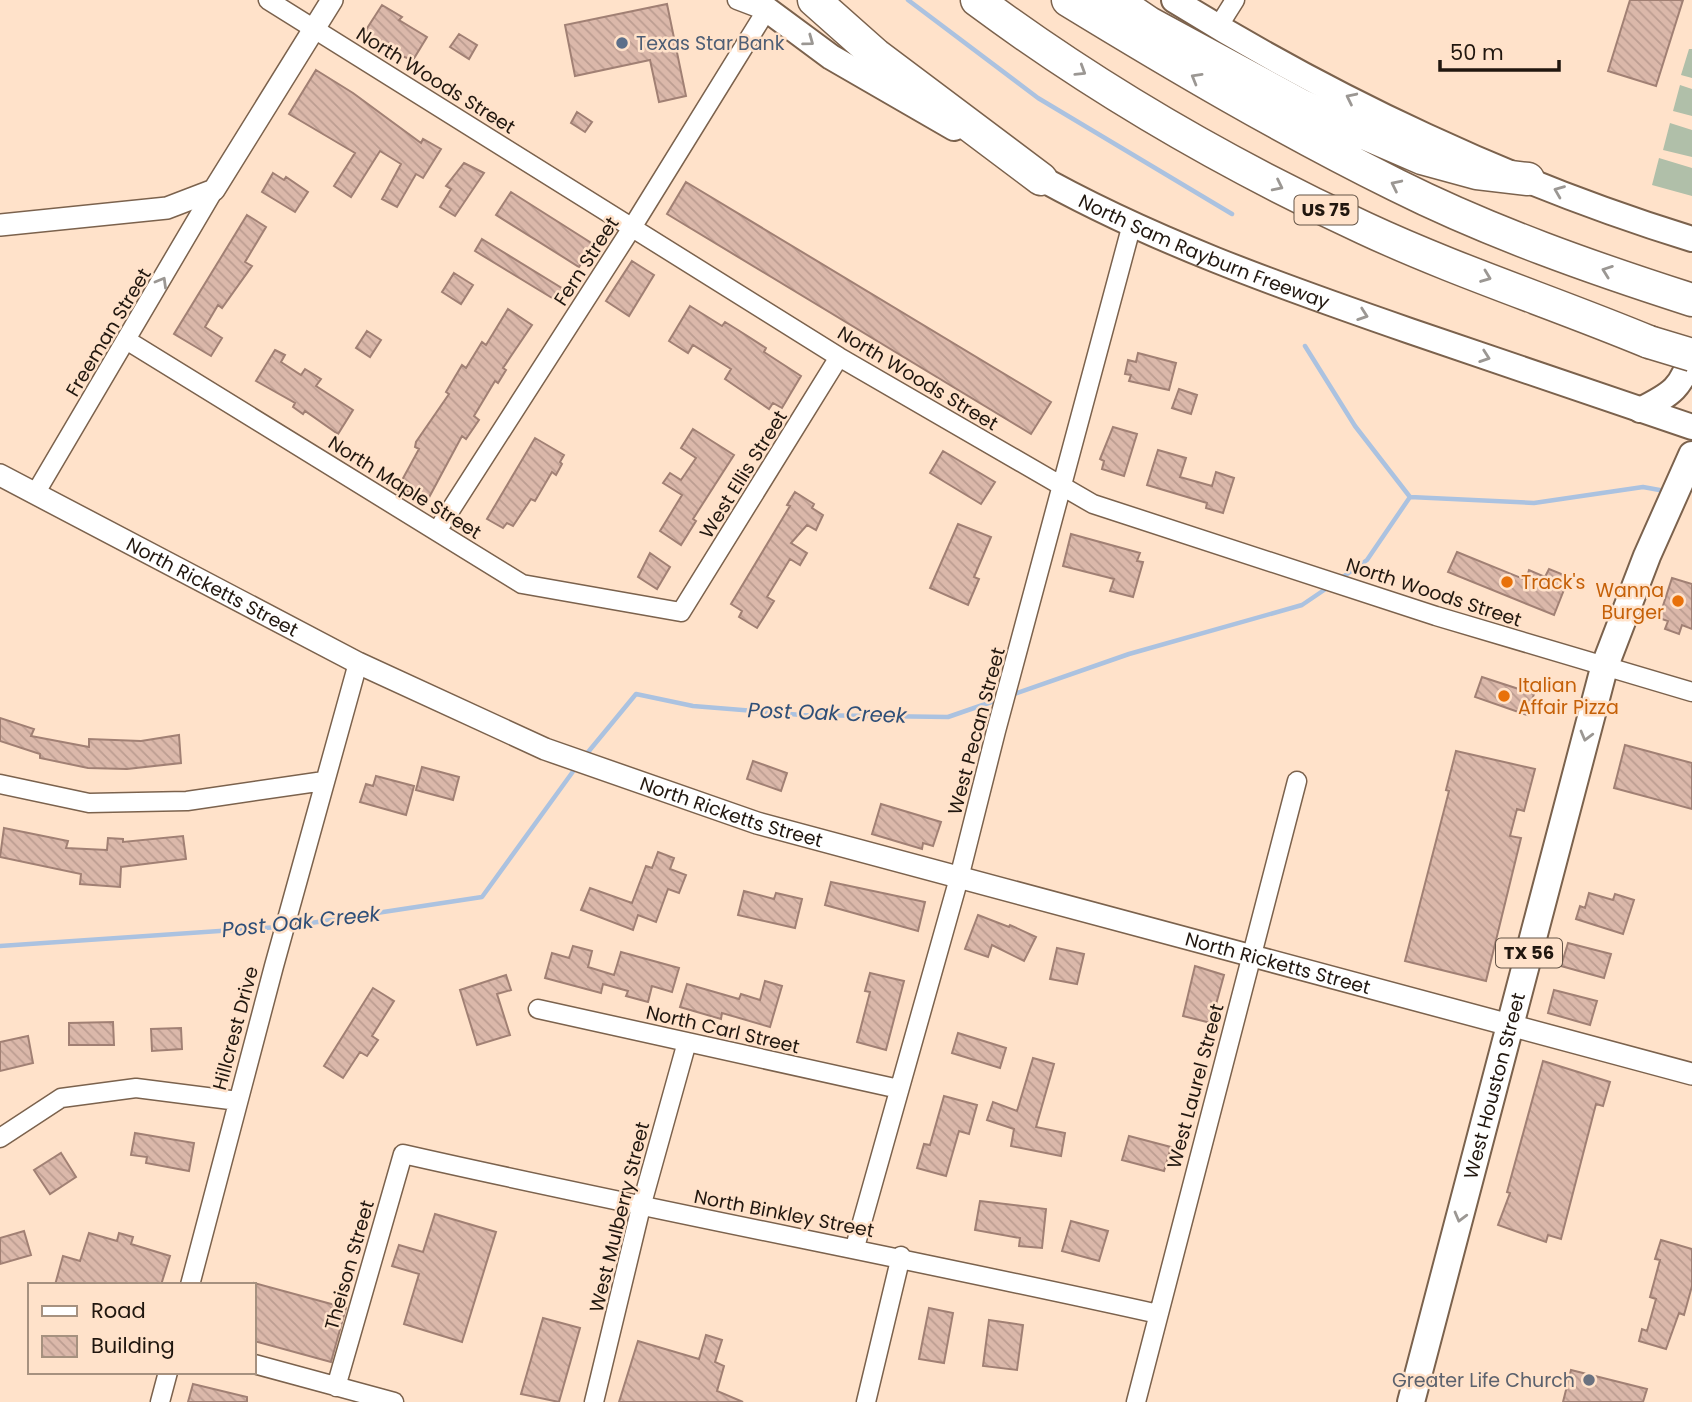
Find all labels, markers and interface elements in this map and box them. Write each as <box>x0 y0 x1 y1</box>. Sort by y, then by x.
street label: North Woods Street <box>351 20 521 140</box>
scale bar <box>1440 28 1559 72</box>
place label: Texas Star Bank <box>636 30 785 57</box>
one-way arrow <box>801 33 814 45</box>
marker: Texas Star Bank <box>614 35 630 51</box>
text: 50 m <box>1450 38 1504 67</box>
one-way arrow <box>1074 63 1087 76</box>
one-way arrow <box>1190 73 1203 86</box>
one-way arrow <box>1346 92 1358 106</box>
one-way arrow <box>1271 177 1283 191</box>
one-way arrow <box>1391 180 1403 194</box>
one-way arrow <box>1553 186 1565 200</box>
street label: North Sam Rayburn Freeway <box>1074 188 1333 316</box>
road number: US 75 <box>1294 196 1358 224</box>
street label: Fern Street <box>548 211 625 311</box>
street label: Freeman Street <box>59 263 158 402</box>
one-way arrow <box>1602 265 1614 279</box>
one-way arrow <box>1479 269 1492 283</box>
one-way arrow <box>154 276 167 289</box>
one-way arrow <box>1356 307 1368 321</box>
street label: North Woods Street <box>832 320 1003 437</box>
one-way arrow <box>1479 348 1491 363</box>
street label: West Ellis Street <box>693 405 794 544</box>
street label: North Maple Street <box>323 429 487 546</box>
street label: North Ricketts Street <box>122 531 303 643</box>
street label: North Woods Street <box>1343 551 1525 634</box>
place label: Track's <box>1521 569 1585 596</box>
marker: Track's <box>1499 574 1515 590</box>
place label: Wanna Burger <box>1595 577 1664 626</box>
marker: Wanna Burger <box>1670 593 1686 609</box>
street label: West Pecan Street <box>941 644 1012 818</box>
place label: Italian Affair Pizza <box>1518 672 1619 721</box>
marker: Italian Affair Pizza <box>1496 688 1512 704</box>
water label: Post Oak Creek <box>747 695 908 730</box>
one-way arrow <box>1580 730 1595 742</box>
street label: North Ricketts Street <box>636 770 826 854</box>
water label: Post Oak Creek <box>220 899 383 944</box>
street label: North Ricketts Street <box>1182 926 1373 1001</box>
road number: TX 56 <box>1496 938 1562 968</box>
street label: Hillcrest Drive <box>206 963 265 1093</box>
street label: West Houston Street <box>1457 990 1532 1182</box>
street label: North Carl Street <box>643 999 802 1060</box>
street label: West Laurel Street <box>1160 1001 1231 1172</box>
street label: West Mulberry Street <box>583 1119 656 1315</box>
street label: North Binkley Street <box>692 1183 876 1244</box>
street label: Theison Street <box>318 1197 381 1333</box>
one-way arrow <box>1454 1211 1468 1223</box>
legend <box>28 1283 256 1374</box>
text: Road <box>91 1296 146 1325</box>
text: Building <box>91 1331 175 1360</box>
place label: Greater Life Church <box>1392 1367 1575 1394</box>
marker: Greater Life Church <box>1581 1372 1597 1388</box>

